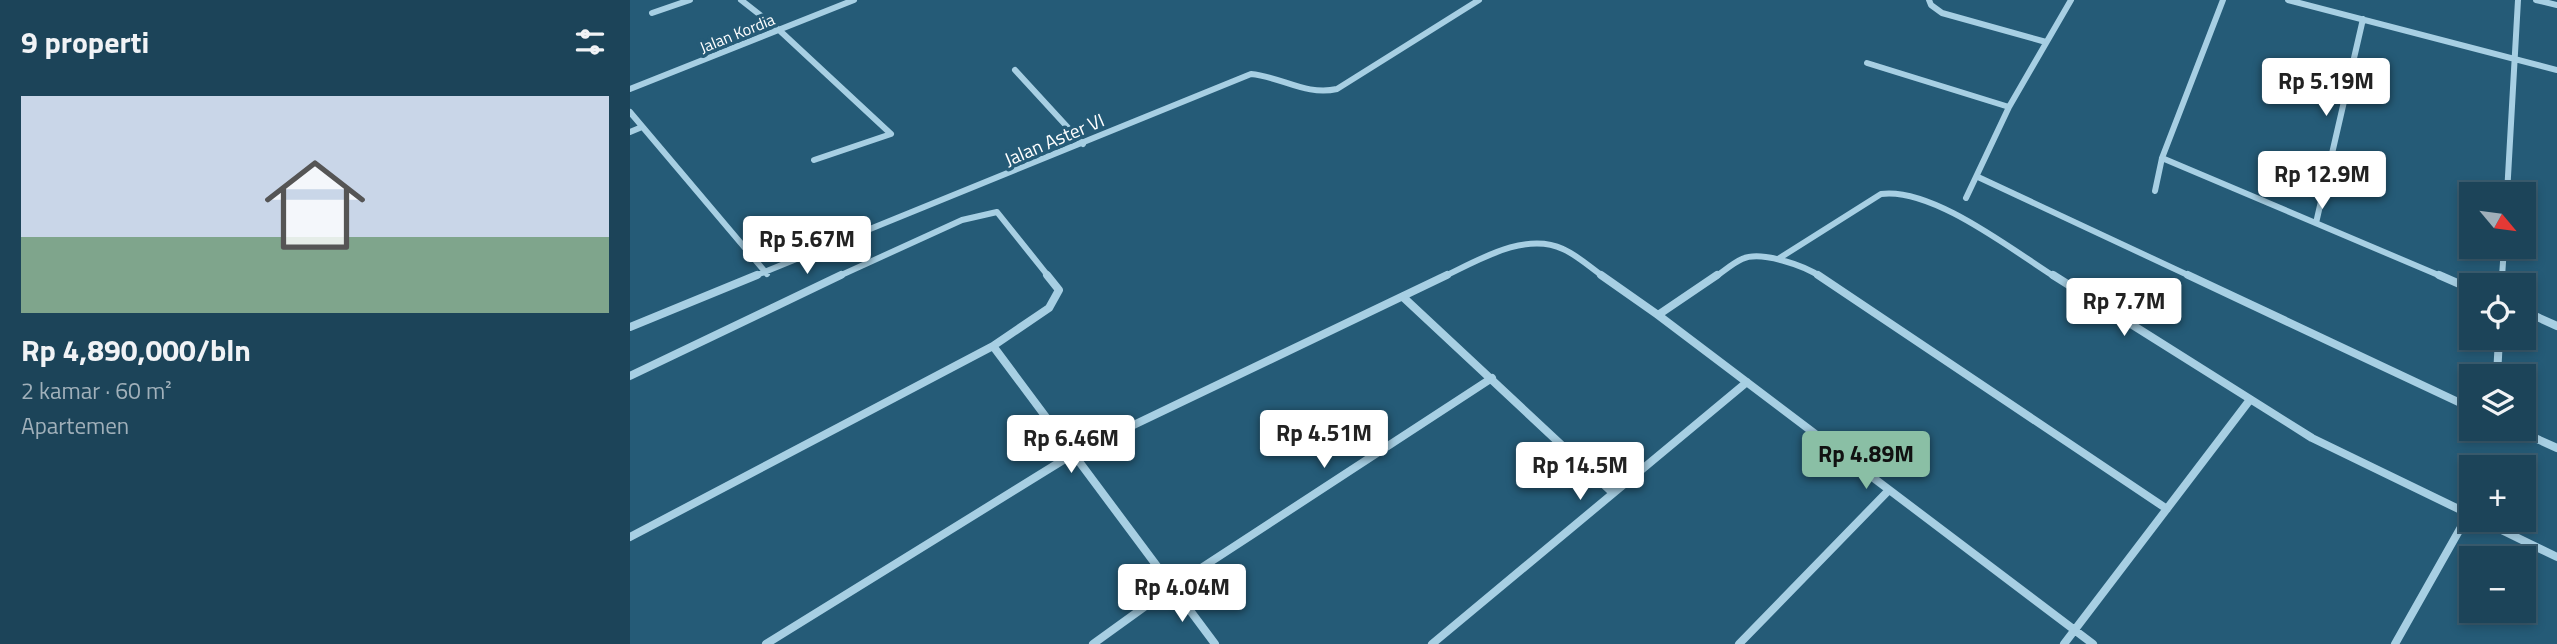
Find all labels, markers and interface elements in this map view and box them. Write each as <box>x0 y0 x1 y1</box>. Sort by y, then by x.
street label: Jalan Kordia <box>696 7 778 59</box>
text: 9 properti <box>21 19 149 65</box>
icon: filters <box>571 23 609 61</box>
pin: Rp 5.19M <box>2254 58 2398 118</box>
text: Rp 5.19M <box>2278 63 2374 98</box>
street label: Jalan Aster VI <box>999 105 1109 173</box>
icon: home <box>252 142 378 268</box>
pin: Rp 12.9M <box>2250 152 2394 211</box>
text: Rp 12.9M <box>2274 156 2370 191</box>
north arrow <box>2459 182 2536 259</box>
map controls <box>2459 182 2536 623</box>
pin: Rp 5.67M <box>735 216 879 276</box>
text: Rp 5.67M <box>759 221 855 256</box>
button: locate <box>2459 273 2536 350</box>
pin: Rp 7.7M <box>2059 278 2189 338</box>
text: Rp 7.7M <box>2082 283 2166 318</box>
text: Rp 4,890,000/bln <box>21 327 251 373</box>
button: layers <box>2459 364 2536 441</box>
text: 2 kamar · 60 m² <box>21 373 172 408</box>
text: Apartemen <box>21 408 129 443</box>
pin: Rp 4.51M <box>1252 410 1396 470</box>
text: Rp 4.51M <box>1276 415 1372 450</box>
pin: Rp 6.46M <box>999 416 1143 475</box>
text: Rp 6.46M <box>1023 420 1119 455</box>
pin: Rp 4.89M <box>1794 432 1938 491</box>
text: Rp 4.89M <box>1818 436 1914 471</box>
pin: Rp 14.5M <box>1508 442 1652 502</box>
text: Rp 14.5M <box>1532 447 1628 482</box>
button: + <box>2459 455 2536 532</box>
button: − <box>2459 546 2536 623</box>
pin: Rp 4.04M <box>1110 564 1254 624</box>
text: Rp 4.04M <box>1134 569 1230 604</box>

